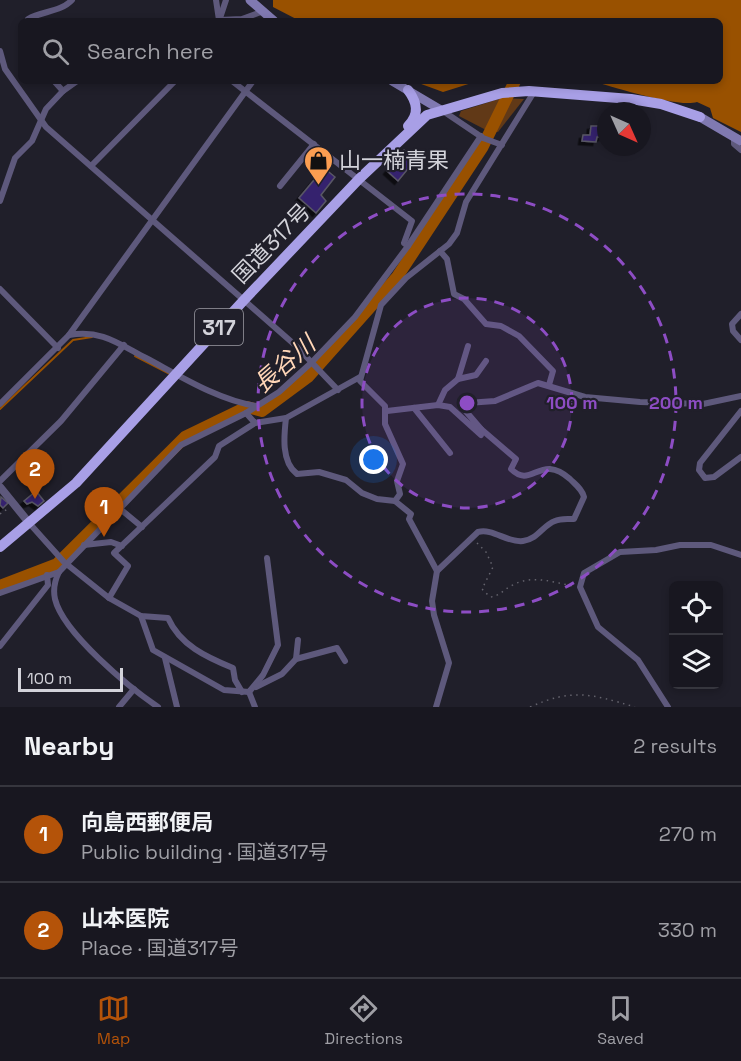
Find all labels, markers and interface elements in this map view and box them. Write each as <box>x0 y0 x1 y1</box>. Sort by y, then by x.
search box <box>18 18 723 84</box>
icon: search <box>39 35 72 68</box>
text: Search here <box>87 37 214 65</box>
north arrow <box>597 102 651 156</box>
shop icon: 山一楠青果 <box>302 144 334 186</box>
place label: 山一楠青果 <box>339 146 449 174</box>
street label: 国道317号 <box>226 197 316 289</box>
road number: 317 <box>195 309 243 345</box>
water label: 長谷川 <box>247 327 324 399</box>
text: 100 m <box>546 391 598 414</box>
text: 200 m <box>649 391 703 414</box>
centre of rings <box>457 393 477 413</box>
your location <box>359 445 388 474</box>
pin: 2 <box>15 450 54 499</box>
pin: 1 <box>84 488 124 537</box>
map controls <box>669 581 723 689</box>
button: locate <box>669 581 723 635</box>
button: layers <box>669 635 723 689</box>
scale bar <box>18 665 123 692</box>
text: 100 m <box>27 668 72 689</box>
text: Nearby <box>24 729 114 763</box>
text: 2 results <box>633 733 717 759</box>
text: 向島西郵便局 <box>81 808 213 836</box>
text: 1 <box>39 821 48 847</box>
text: 270 m <box>659 821 717 847</box>
text: Public building · 国道317号 <box>81 839 328 865</box>
text: 山本医院 <box>81 904 169 932</box>
text: 2 <box>38 917 49 943</box>
text: 330 m <box>658 917 717 943</box>
text: Place · 国道317号 <box>81 935 238 961</box>
tab: Map <box>97 992 130 1049</box>
tab: Directions <box>325 992 403 1049</box>
tab: Saved <box>597 992 644 1049</box>

